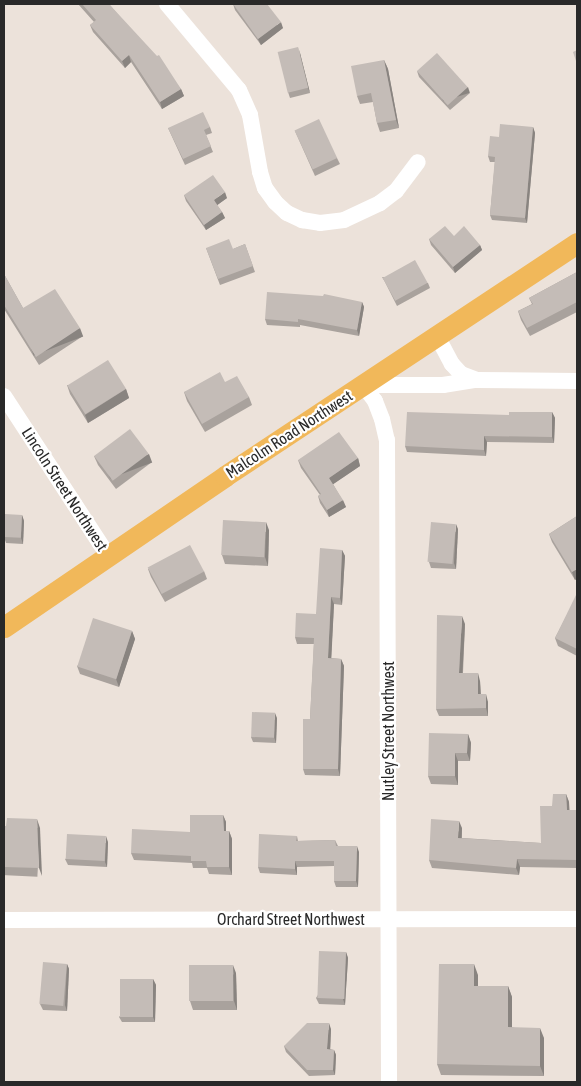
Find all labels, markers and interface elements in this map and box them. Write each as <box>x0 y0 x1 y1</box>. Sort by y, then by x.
street label: Malcolm Road Northwest <box>222 386 356 482</box>
street label: Lincoln Street Northwest <box>18 424 112 554</box>
street label: Nutley Street Northwest <box>378 661 398 801</box>
street label: Orchard Street Northwest <box>217 909 365 929</box>

